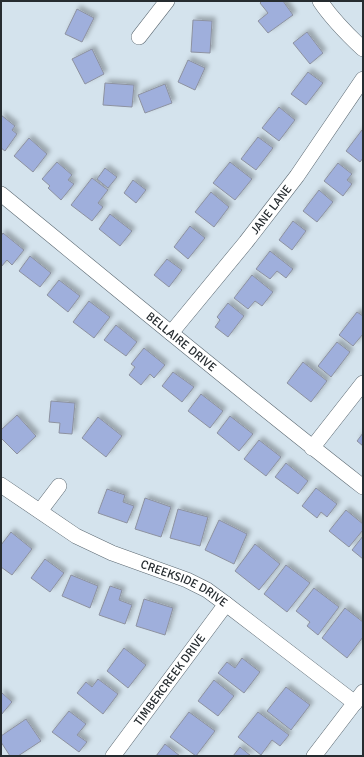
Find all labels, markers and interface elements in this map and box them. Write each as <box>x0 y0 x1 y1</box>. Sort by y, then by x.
street label: JANE LANE <box>247 182 295 237</box>
street label: BELLAIRE DRIVE <box>143 309 220 375</box>
street label: CREEKSIDE DRIVE <box>139 556 231 610</box>
street label: TIMBERCREEK DRIVE <box>131 631 209 729</box>

